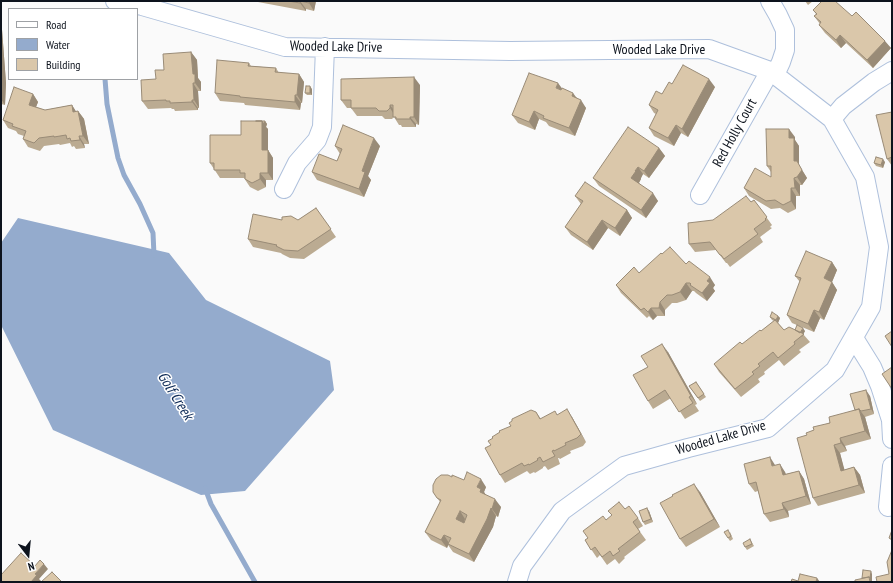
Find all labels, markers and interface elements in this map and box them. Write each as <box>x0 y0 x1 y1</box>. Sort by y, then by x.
legend <box>8 8 138 80</box>
text: Road <box>46 17 66 32</box>
text: Water <box>46 37 70 52</box>
street label: Wooded Lake Drive <box>290 38 382 56</box>
street label: Wooded Lake Drive <box>613 42 705 58</box>
text: Building <box>46 57 81 72</box>
street label: Red Holly Court <box>709 96 761 170</box>
water label: Golf Creek <box>153 369 197 423</box>
street label: Wooded Lake Drive <box>674 417 768 459</box>
north arrow <box>8 535 48 575</box>
text: N <box>27 559 36 574</box>

